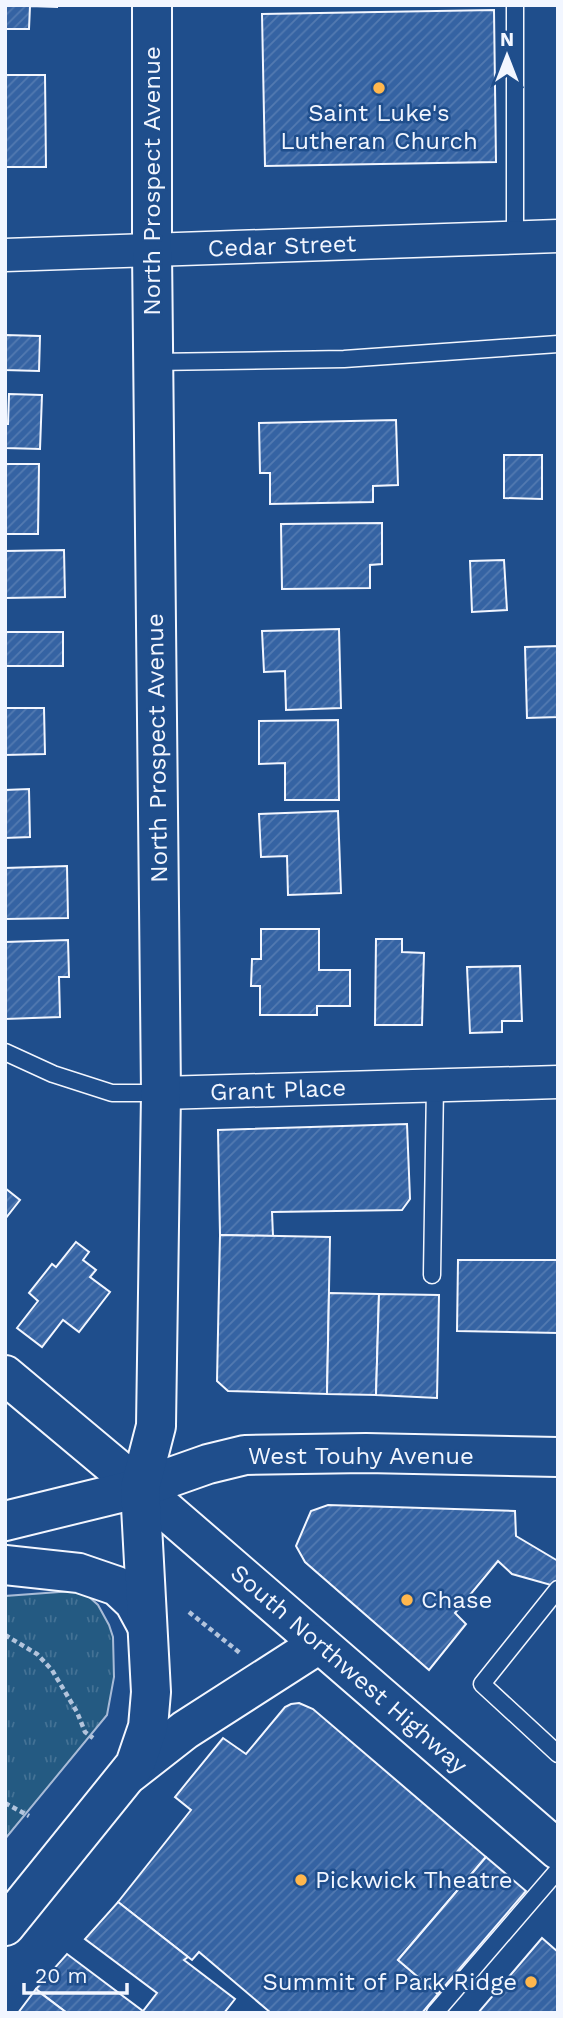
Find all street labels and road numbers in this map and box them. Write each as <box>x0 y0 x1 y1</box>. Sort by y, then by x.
street label: North Prospect Avenue <box>138 46 166 316</box>
street label: Cedar Street <box>207 229 357 263</box>
street label: North Prospect Avenue <box>141 613 173 883</box>
street label: Grant Place <box>209 1074 347 1106</box>
street label: West Touhy Avenue <box>248 1442 474 1470</box>
street label: South Northwest Highway <box>225 1559 473 1780</box>

